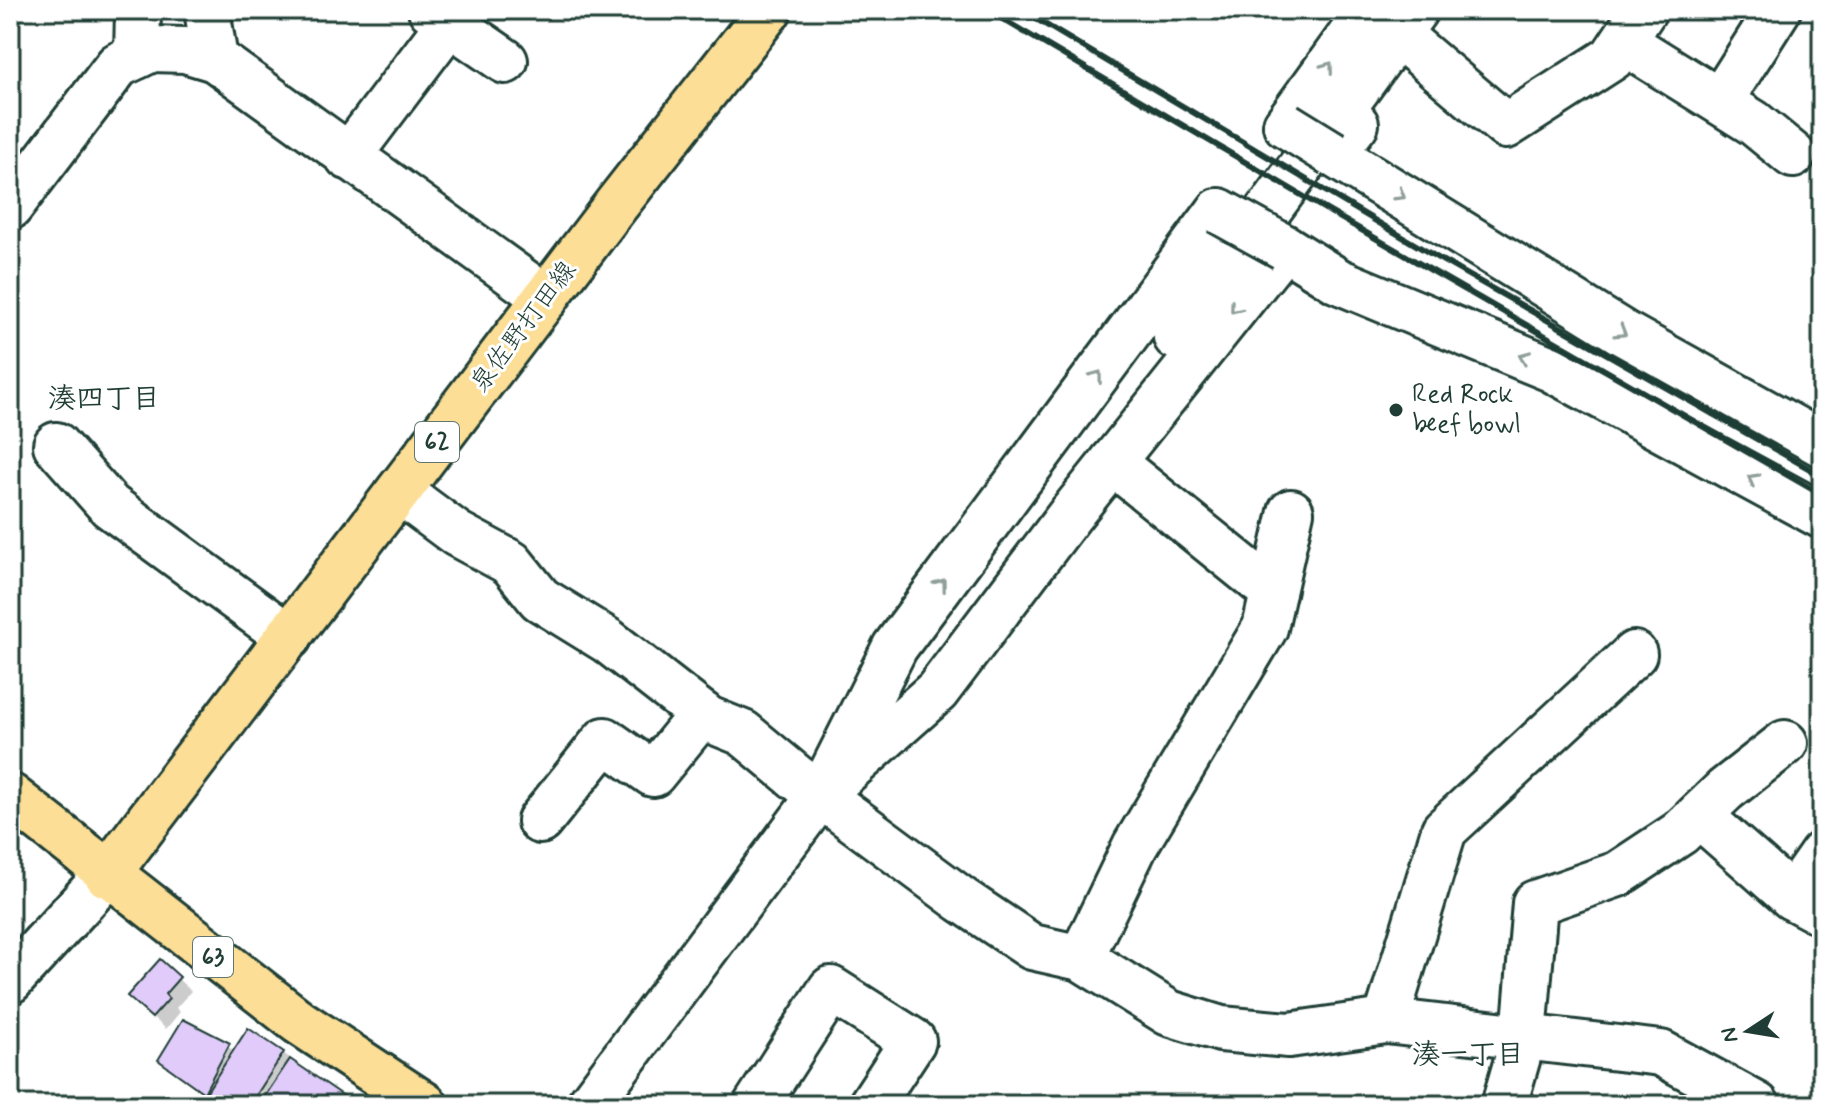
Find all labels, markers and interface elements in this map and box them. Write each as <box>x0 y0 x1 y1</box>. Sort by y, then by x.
one-way arrow <box>1318 62 1332 76</box>
one-way arrow <box>1391 185 1406 201</box>
street label: 泉佐野打田線 <box>463 254 585 400</box>
one-way arrow <box>1231 299 1245 314</box>
one-way arrow <box>1612 322 1627 337</box>
one-way arrow <box>1518 350 1532 367</box>
one-way arrow <box>1087 370 1101 384</box>
place label: Red Rock beef bowl <box>1412 378 1521 442</box>
district label: 湊四丁目 <box>48 381 160 418</box>
marker: Red Rock beef bowl <box>1387 401 1405 419</box>
road number: 62 <box>415 422 459 462</box>
one-way arrow <box>1747 473 1762 488</box>
one-way arrow <box>932 578 946 593</box>
road number: 63 <box>193 937 233 977</box>
north arrow <box>1708 991 1788 1071</box>
text: N <box>1715 1025 1746 1045</box>
district label: 湊一丁目 <box>1412 1037 1524 1074</box>

